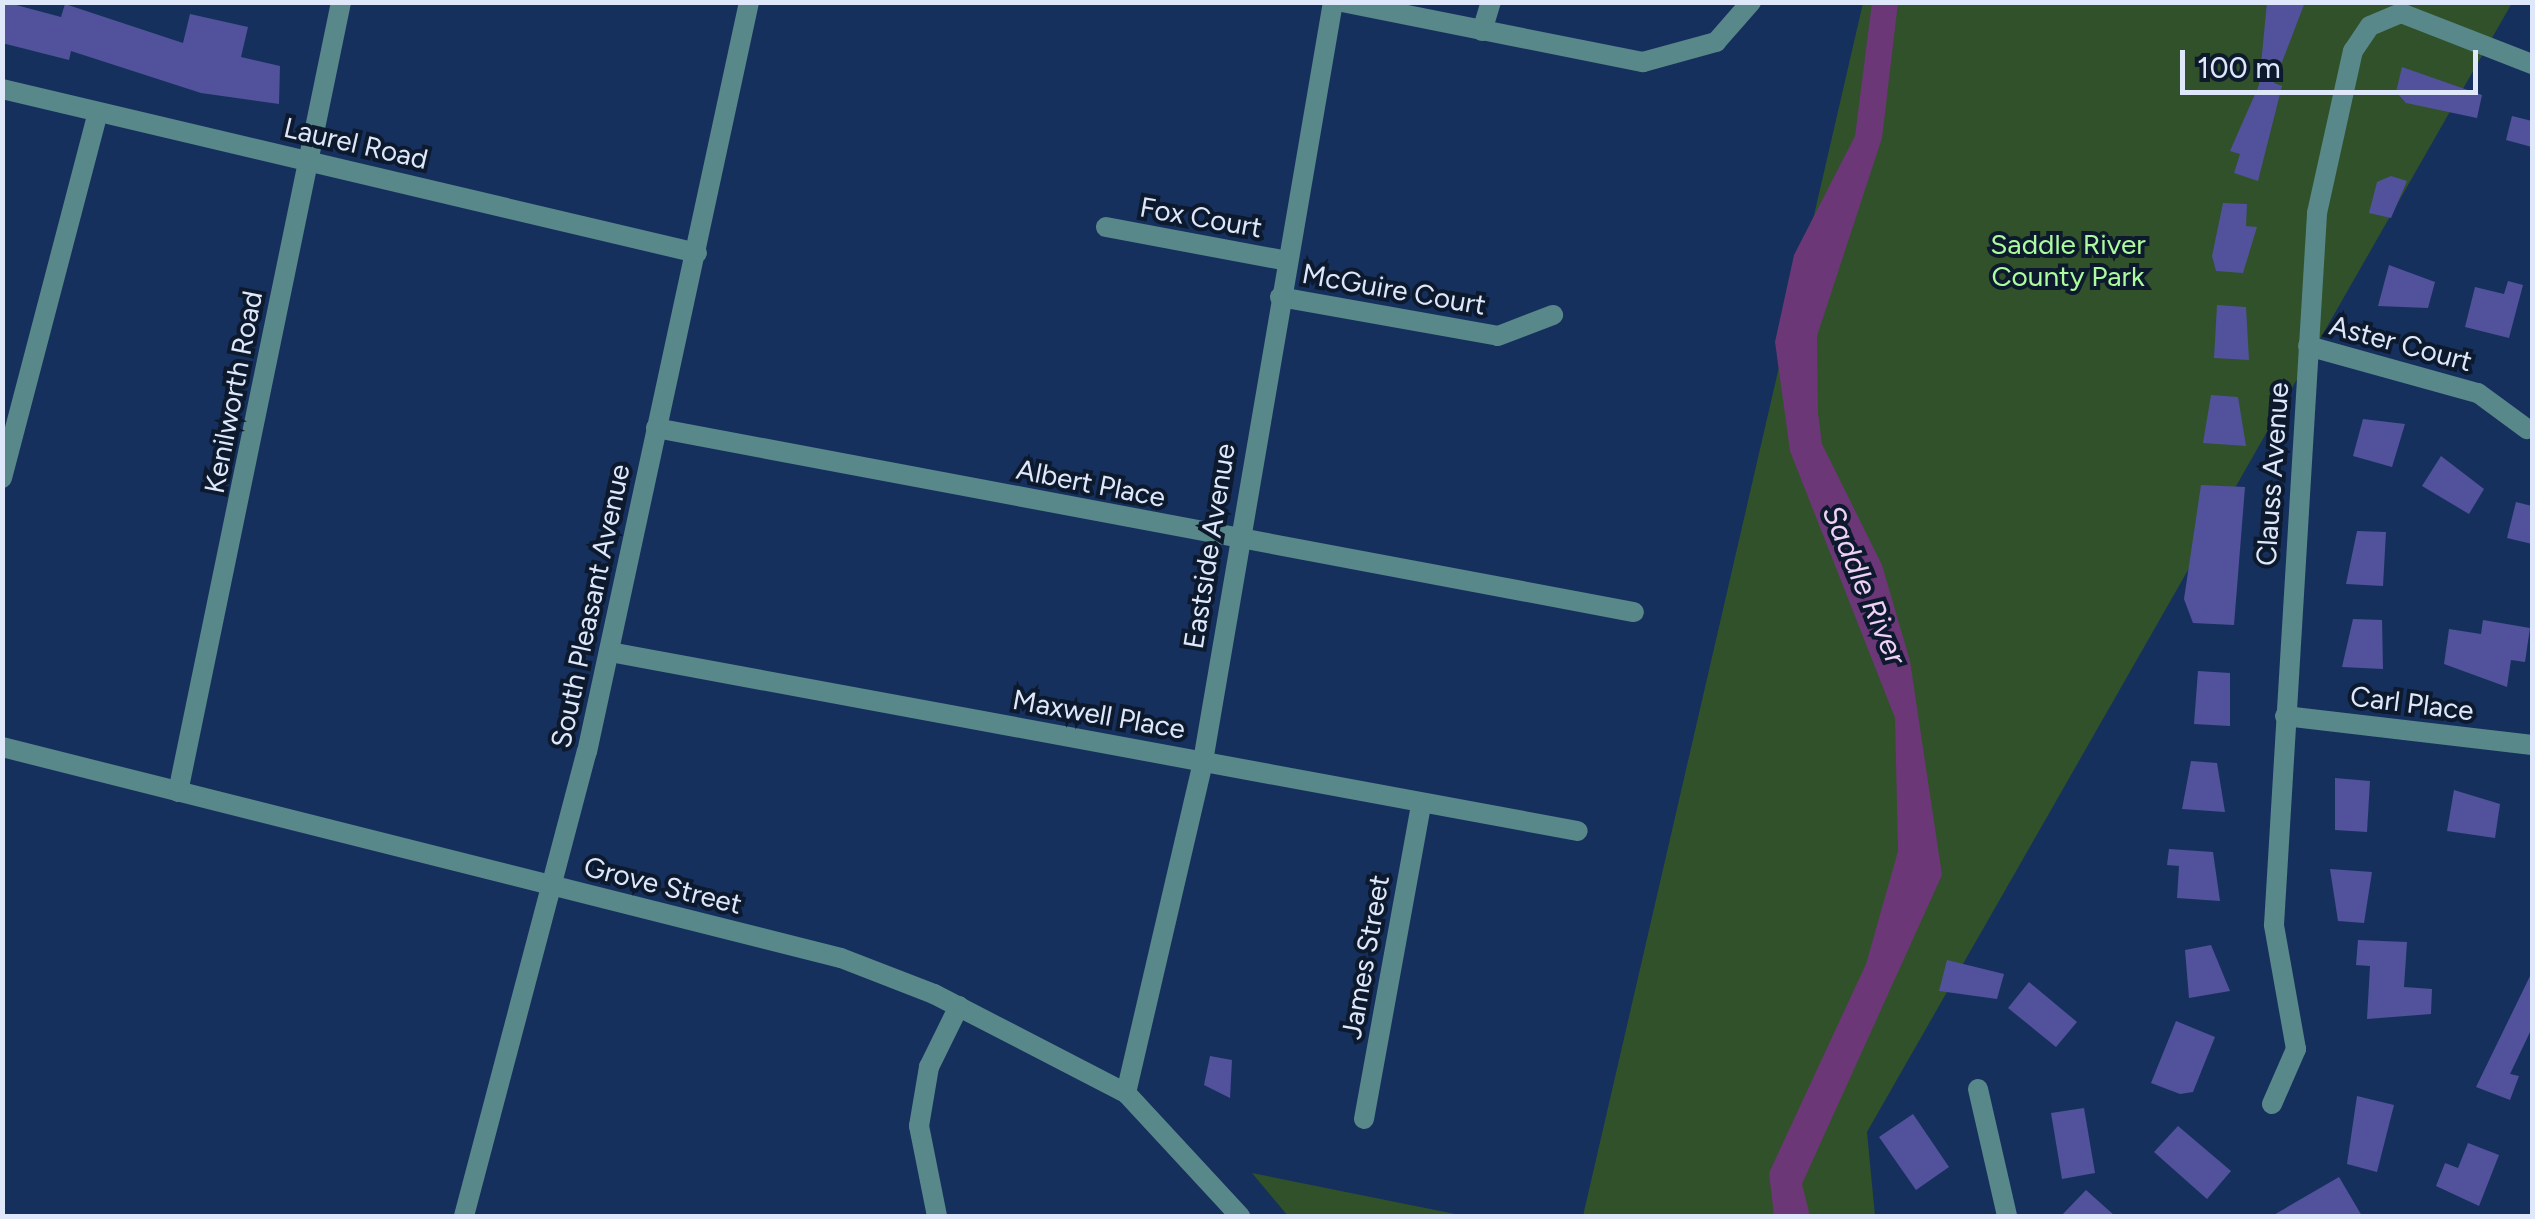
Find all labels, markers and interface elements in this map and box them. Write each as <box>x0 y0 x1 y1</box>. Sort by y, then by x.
scale bar <box>2185 30 2482 92</box>
text: 100 m <box>2197 49 2281 86</box>
street label: Laurel Road <box>281 110 431 176</box>
street label: Fox Court <box>1137 190 1265 244</box>
park label: Saddle River County Park <box>1990 227 2146 293</box>
street label: McGuire Court <box>1299 256 1489 322</box>
street label: Kenilworth Road <box>197 288 269 496</box>
street label: Aster Court <box>2326 308 2476 378</box>
street label: Clauss Avenue <box>2249 381 2295 567</box>
street label: Eastside Avenue <box>1176 441 1242 651</box>
street label: Albert Place <box>1014 452 1168 514</box>
street label: South Pleasant Avenue <box>543 461 637 751</box>
water label: Saddle River <box>1814 500 1914 670</box>
street label: Carl Place <box>2348 679 2476 727</box>
street label: Maxwell Place <box>1010 682 1188 746</box>
street label: Grove Street <box>581 849 745 921</box>
street label: James Street <box>1334 872 1396 1042</box>

